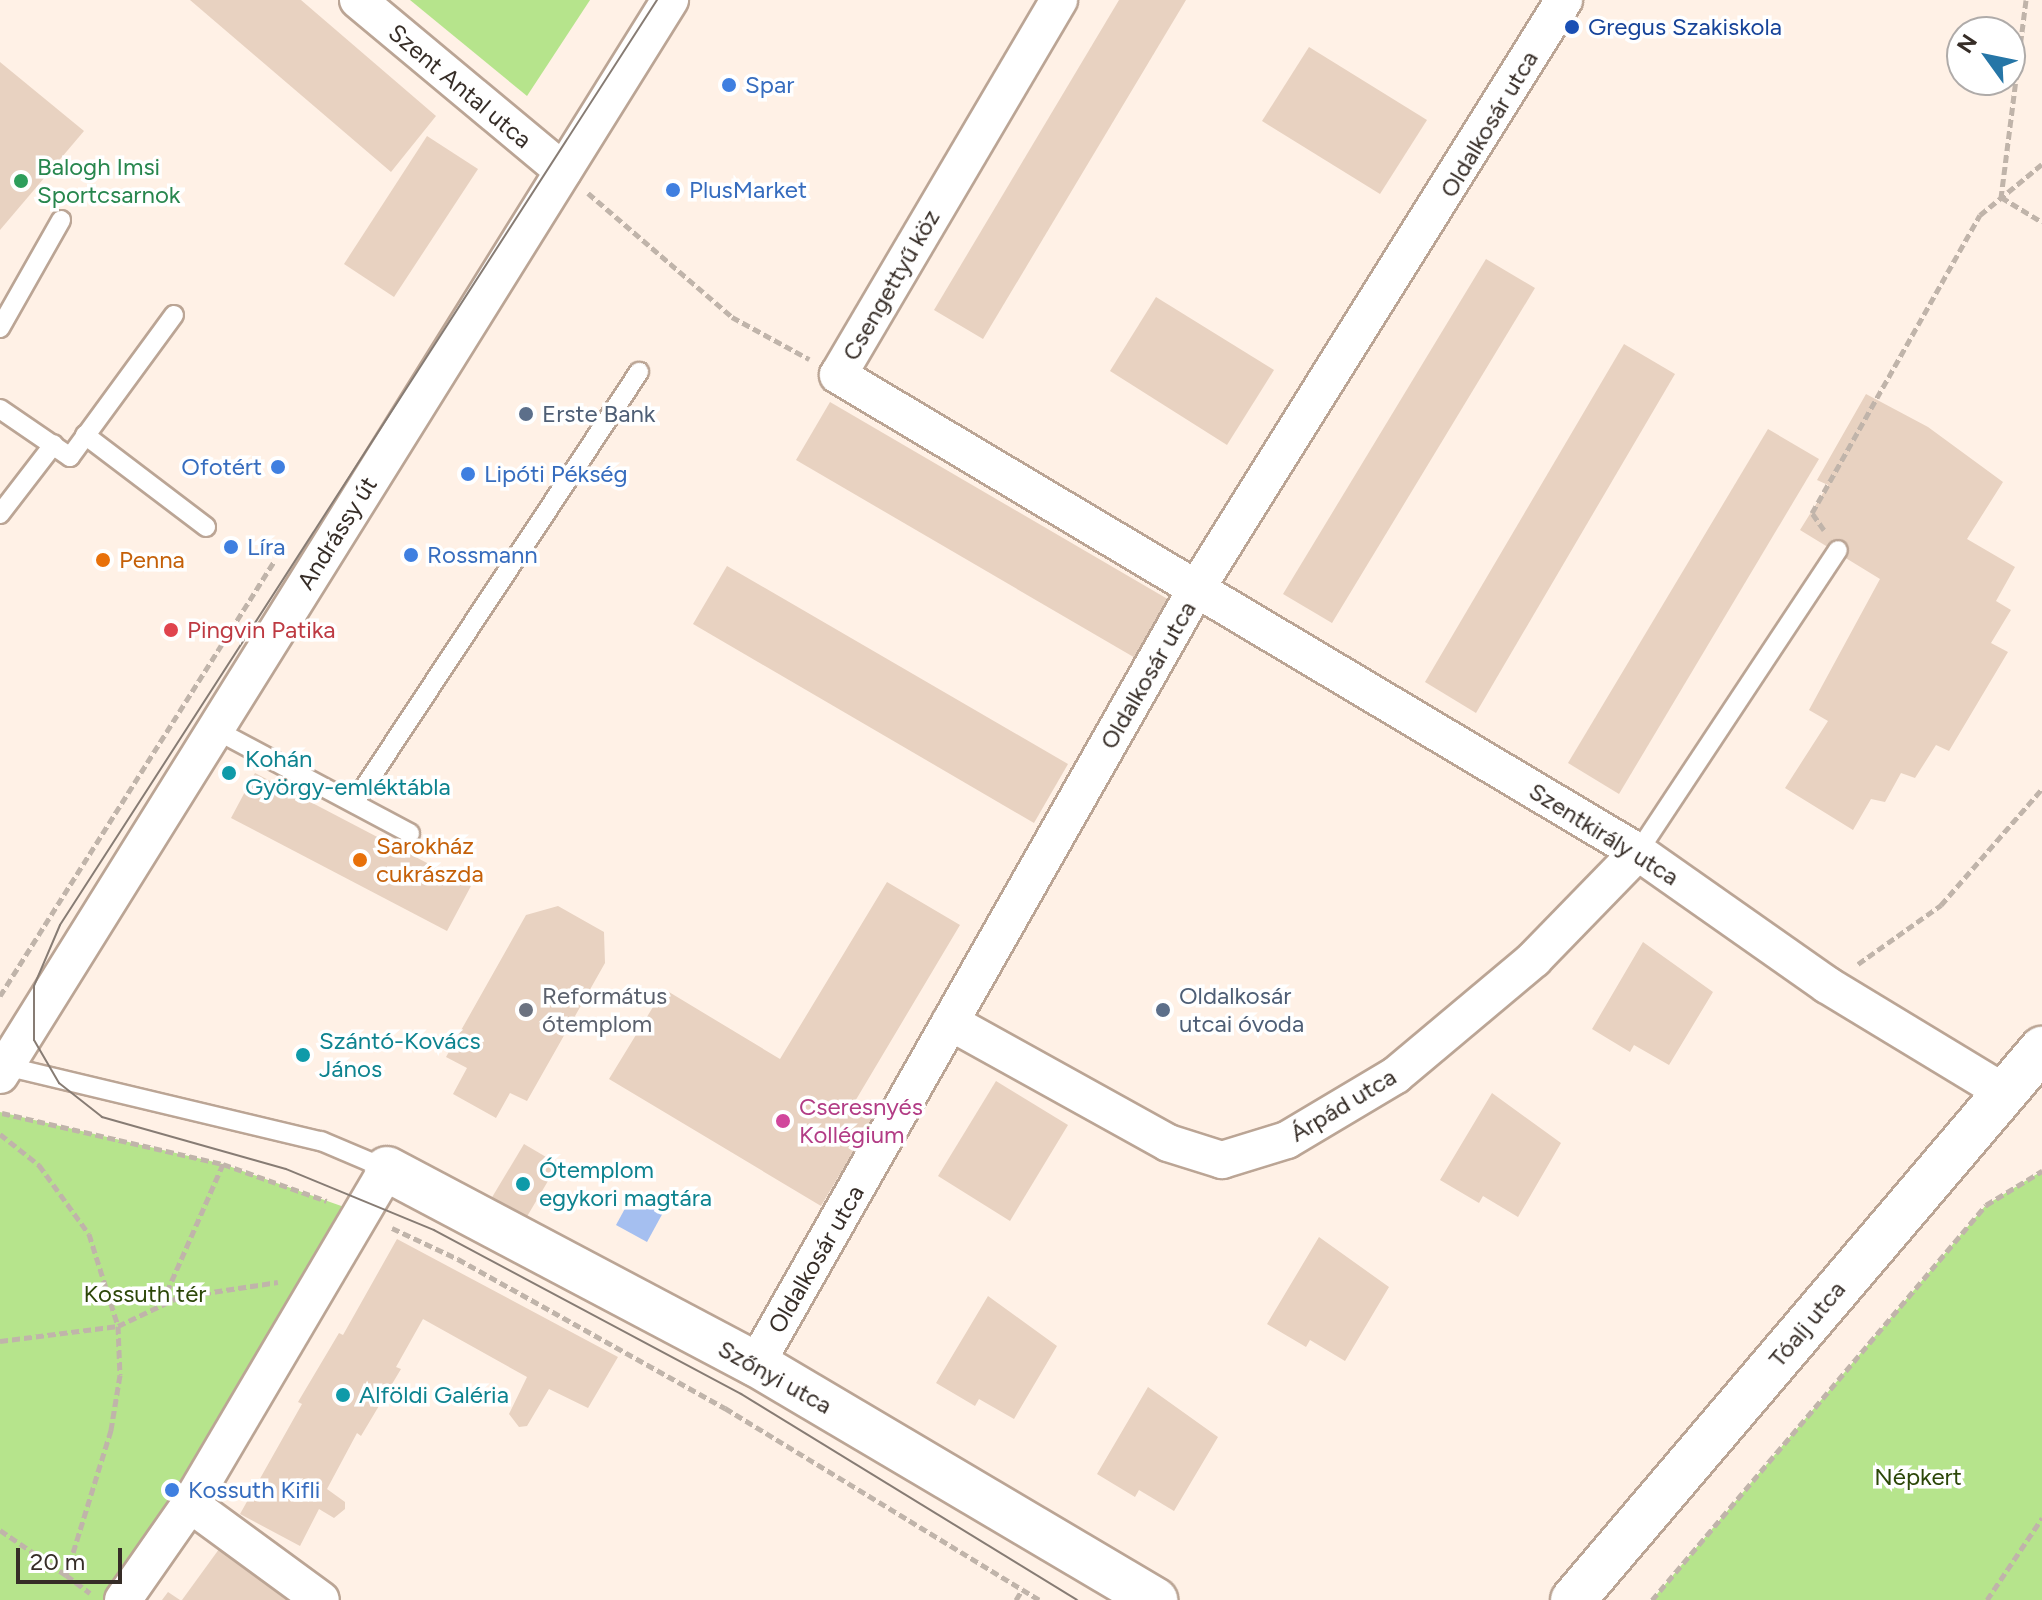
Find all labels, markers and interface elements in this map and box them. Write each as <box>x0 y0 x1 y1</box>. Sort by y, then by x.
place label: Gregus Szakiskola <box>1588 13 1782 41</box>
north arrow <box>1946 16 2026 96</box>
street label: Szent Antal utca <box>383 18 537 154</box>
marker: Gregus Szakiskola <box>1563 18 1581 36</box>
text: N <box>1951 29 1983 58</box>
street label: Oldalkosár utca <box>1434 46 1544 202</box>
place label: Spar <box>745 71 794 99</box>
marker: Spar <box>720 76 738 94</box>
place label: Balogh Imsi Sportcsarnok <box>37 153 180 209</box>
marker: Balogh Imsi Sportcsarnok <box>12 172 30 190</box>
place label: PlusMarket <box>689 176 807 204</box>
marker: PlusMarket <box>664 181 682 199</box>
street label: Csengettyű köz <box>836 204 946 366</box>
place label: Erste Bank <box>542 400 655 428</box>
marker: Erste Bank <box>517 405 535 423</box>
place label: Ofotért <box>181 453 262 481</box>
marker: Ofotért <box>269 458 287 476</box>
place label: Lipóti Pékség <box>484 460 628 488</box>
marker: Lipóti Pékség <box>459 465 477 483</box>
street label: Andrássy út <box>291 471 383 595</box>
place label: Líra <box>247 533 285 561</box>
marker: Líra <box>222 538 240 556</box>
place label: Rossmann <box>427 541 538 569</box>
place label: Penna <box>119 546 185 574</box>
marker: Rossmann <box>402 546 420 564</box>
marker: Penna <box>94 551 112 569</box>
street label: Oldalkosár utca <box>1094 596 1202 754</box>
place label: Pingvin Patika <box>187 616 335 644</box>
marker: Pingvin Patika <box>162 621 180 639</box>
place label: Kohán György-emléktábla <box>245 745 451 801</box>
marker: Kohán György-emléktábla <box>220 764 238 782</box>
street label: Szentkirály utca <box>1524 776 1684 892</box>
place label: Sarokház cukrászda <box>376 832 484 888</box>
marker: Sarokház cukrászda <box>351 851 369 869</box>
place label: Református ótemplom <box>542 982 667 1038</box>
place label: Oldalkosár utcai óvoda <box>1179 982 1304 1038</box>
marker: Református ótemplom <box>517 1001 535 1019</box>
marker: Oldalkosár utcai óvoda <box>1154 1001 1172 1019</box>
place label: Szántó-Kovács János <box>319 1027 481 1083</box>
marker: Szántó-Kovács János <box>294 1046 312 1064</box>
street label: Árpád utca <box>1285 1062 1401 1148</box>
place label: Cseresnyés Kollégium <box>799 1093 923 1149</box>
marker: Cseresnyés Kollégium <box>774 1112 792 1130</box>
place label: Ótemplom egykori magtára <box>539 1156 712 1212</box>
marker: Ótemplom egykori magtára <box>514 1175 532 1193</box>
street label: Oldalkosár utca <box>762 1180 870 1338</box>
street label: Tóalj utca <box>1763 1275 1851 1373</box>
park label: Kossuth tér <box>84 1280 206 1308</box>
street label: Szőnyi utca <box>713 1334 837 1420</box>
place label: Alföldi Galéria <box>359 1381 509 1409</box>
marker: Alföldi Galéria <box>334 1386 352 1404</box>
park label: Népkert <box>1874 1463 1962 1491</box>
place label: Kossuth Kifli <box>188 1476 320 1504</box>
marker: Kossuth Kifli <box>163 1481 181 1499</box>
scale bar <box>20 1532 126 1582</box>
text: 20 m <box>30 1547 85 1576</box>

